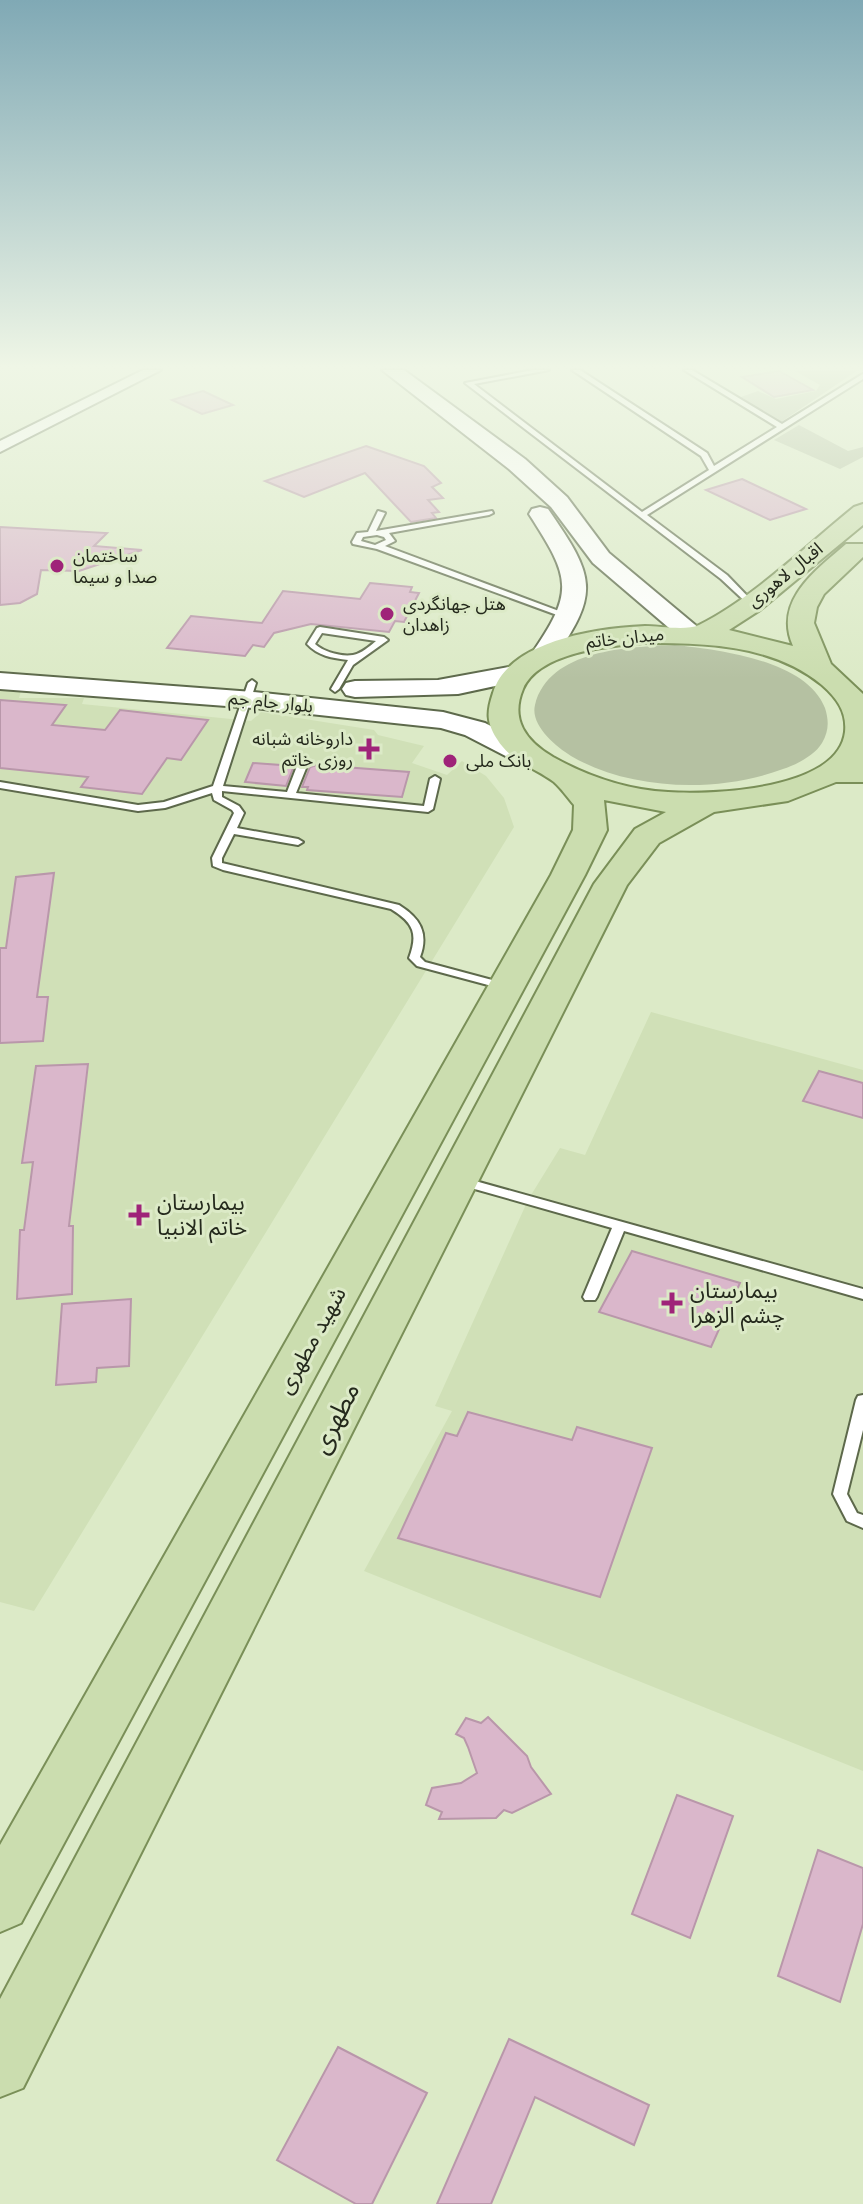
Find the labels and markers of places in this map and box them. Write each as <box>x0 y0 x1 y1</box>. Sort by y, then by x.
place label: ساختمان صدا و سیما <box>73 544 157 588</box>
marker: ساختمان صدا و سیما <box>48 557 66 575</box>
place label: هتل جهانگردی زاهدان <box>403 592 506 636</box>
marker: هتل جهانگردی زاهدان <box>378 605 396 623</box>
place label: داروخانه شبانه روزی خاتم <box>252 727 353 773</box>
marker: داروخانه شبانه روزی خاتم <box>360 740 378 758</box>
place label: بانک ملی <box>466 749 531 772</box>
marker: بانک ملی <box>441 752 459 770</box>
place label: بیمارستان خاتم الانبیا <box>157 1188 247 1244</box>
marker: بیمارستان خاتم الانبیا <box>128 1204 150 1226</box>
place label: بیمارستان چشم الزهرا <box>690 1276 785 1332</box>
marker: بیمارستان چشم الزهرا <box>661 1292 683 1314</box>

